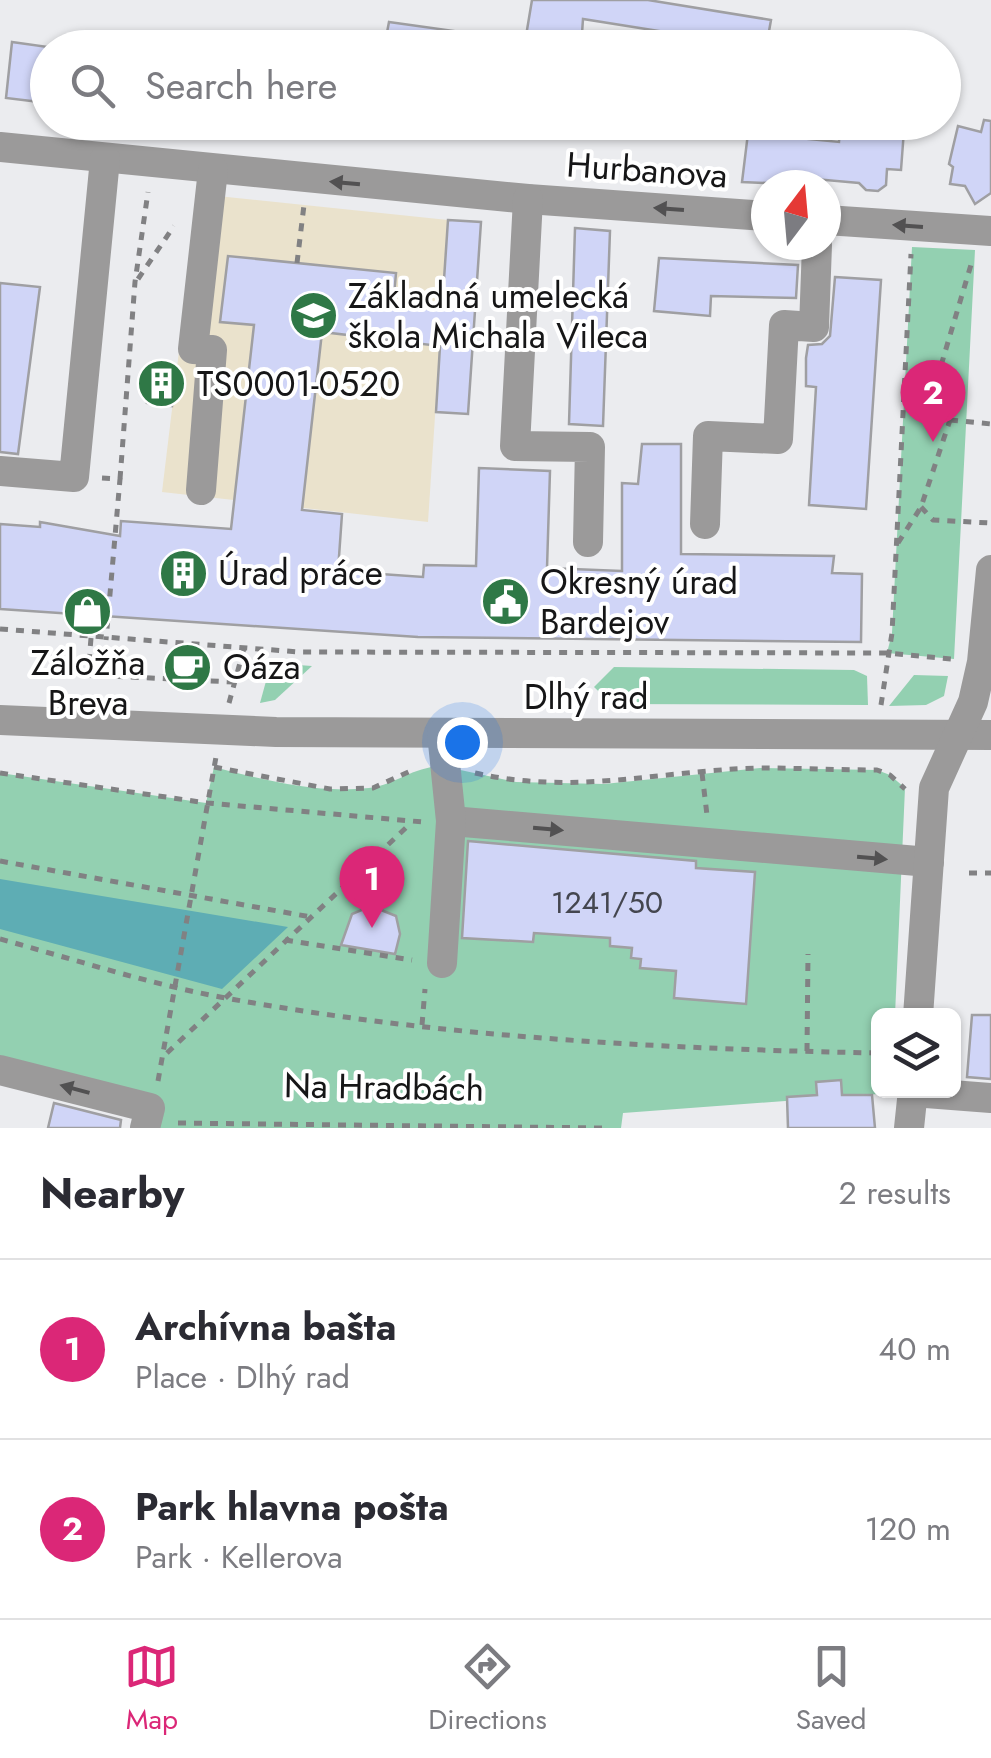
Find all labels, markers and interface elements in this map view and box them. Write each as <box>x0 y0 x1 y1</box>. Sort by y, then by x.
search box <box>30 30 961 140</box>
icon: search <box>65 58 120 113</box>
text: Search here <box>145 58 337 113</box>
street label: Hurbanova <box>565 139 729 201</box>
north arrow <box>751 170 841 260</box>
one-way arrow <box>328 174 360 190</box>
one-way arrow <box>652 201 684 217</box>
one-way arrow <box>892 218 924 234</box>
place label: Základná umelecká škola Michala Vileca <box>348 271 648 361</box>
school or university icon: Základná umelecká škola Michala Vileca <box>287 290 339 342</box>
building icon: TS0001-0520 <box>136 358 188 410</box>
place label: TS0001-0520 <box>197 359 400 409</box>
pin: 2 <box>900 360 966 442</box>
building icon: Úrad práce <box>157 547 209 599</box>
place label: Úrad práce <box>218 548 383 598</box>
place label: Okresný úrad Bardejov <box>540 557 738 647</box>
public building icon: Okresný úrad Bardejov <box>479 576 531 628</box>
shop icon: Záložňa Breva <box>62 585 114 637</box>
place label: Záložňa Breva <box>31 638 145 728</box>
cafe icon: Oáza <box>162 641 214 693</box>
place label: Oáza <box>223 642 301 692</box>
street label: Dlhý rad <box>524 672 648 722</box>
your location <box>437 717 488 768</box>
one-way arrow <box>533 821 565 837</box>
pin: 1 <box>340 846 404 928</box>
one-way arrow <box>857 851 888 867</box>
house number: 1241/50 <box>551 881 663 924</box>
map controls <box>871 1008 961 1098</box>
button: layers <box>871 1008 961 1098</box>
street label: Na Hradbách <box>283 1060 485 1114</box>
one-way arrow <box>59 1081 90 1096</box>
text: Nearby <box>40 1163 184 1224</box>
text: 2 results <box>839 1170 951 1216</box>
text: Archívna bašta <box>135 1299 396 1354</box>
text: 1 <box>64 1326 81 1372</box>
text: 40 m <box>879 1326 951 1372</box>
text: Place · Dlhý rad <box>135 1354 350 1400</box>
text: Park hlavna pošta <box>135 1479 449 1534</box>
text: 2 <box>62 1506 83 1552</box>
text: 120 m <box>865 1506 951 1552</box>
text: Park · Kellerova <box>135 1534 343 1580</box>
tab: Map <box>124 1639 179 1740</box>
tab: Directions <box>428 1639 547 1740</box>
tab: Saved <box>796 1639 867 1740</box>

